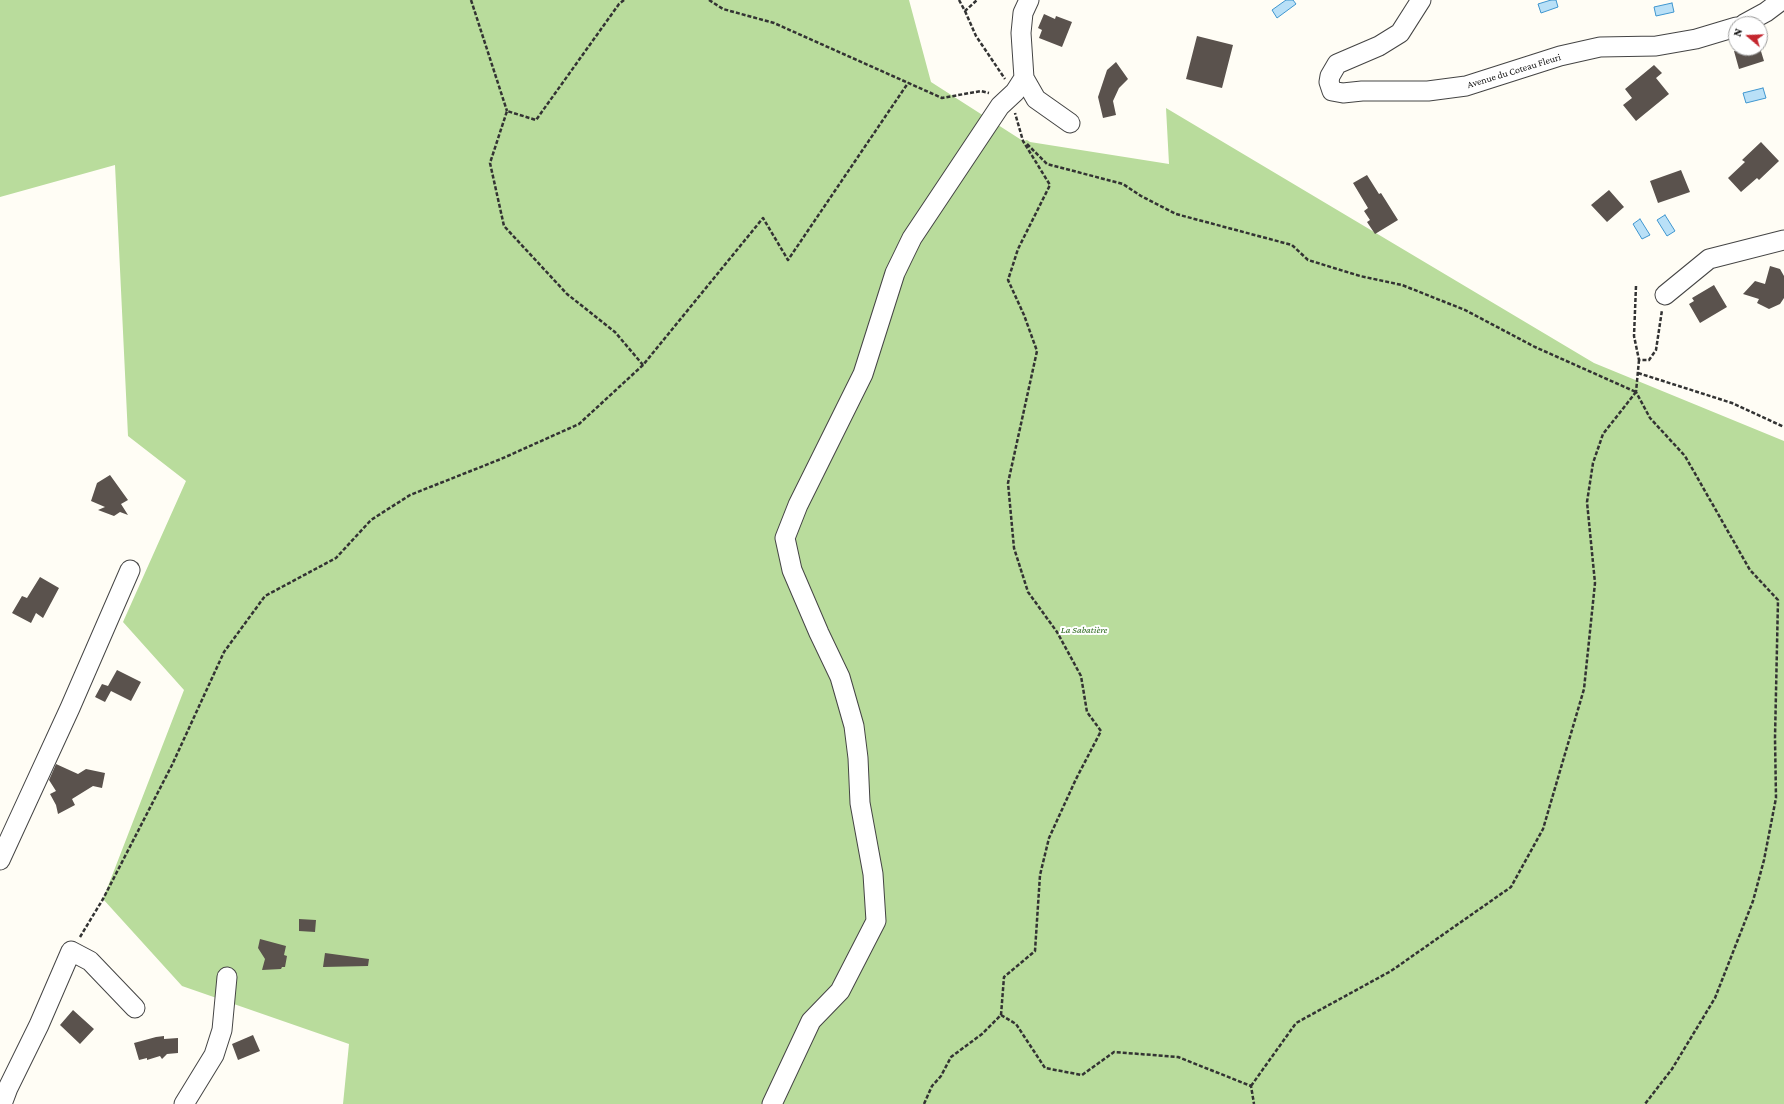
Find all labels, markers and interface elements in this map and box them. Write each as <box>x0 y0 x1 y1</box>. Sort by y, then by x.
north arrow <box>1728 16 1768 56</box>
text: N <box>1731 27 1744 38</box>
street label: Avenue du Coteau Fleuri <box>1466 51 1562 91</box>
park label: La Sabatière <box>1061 624 1107 636</box>

